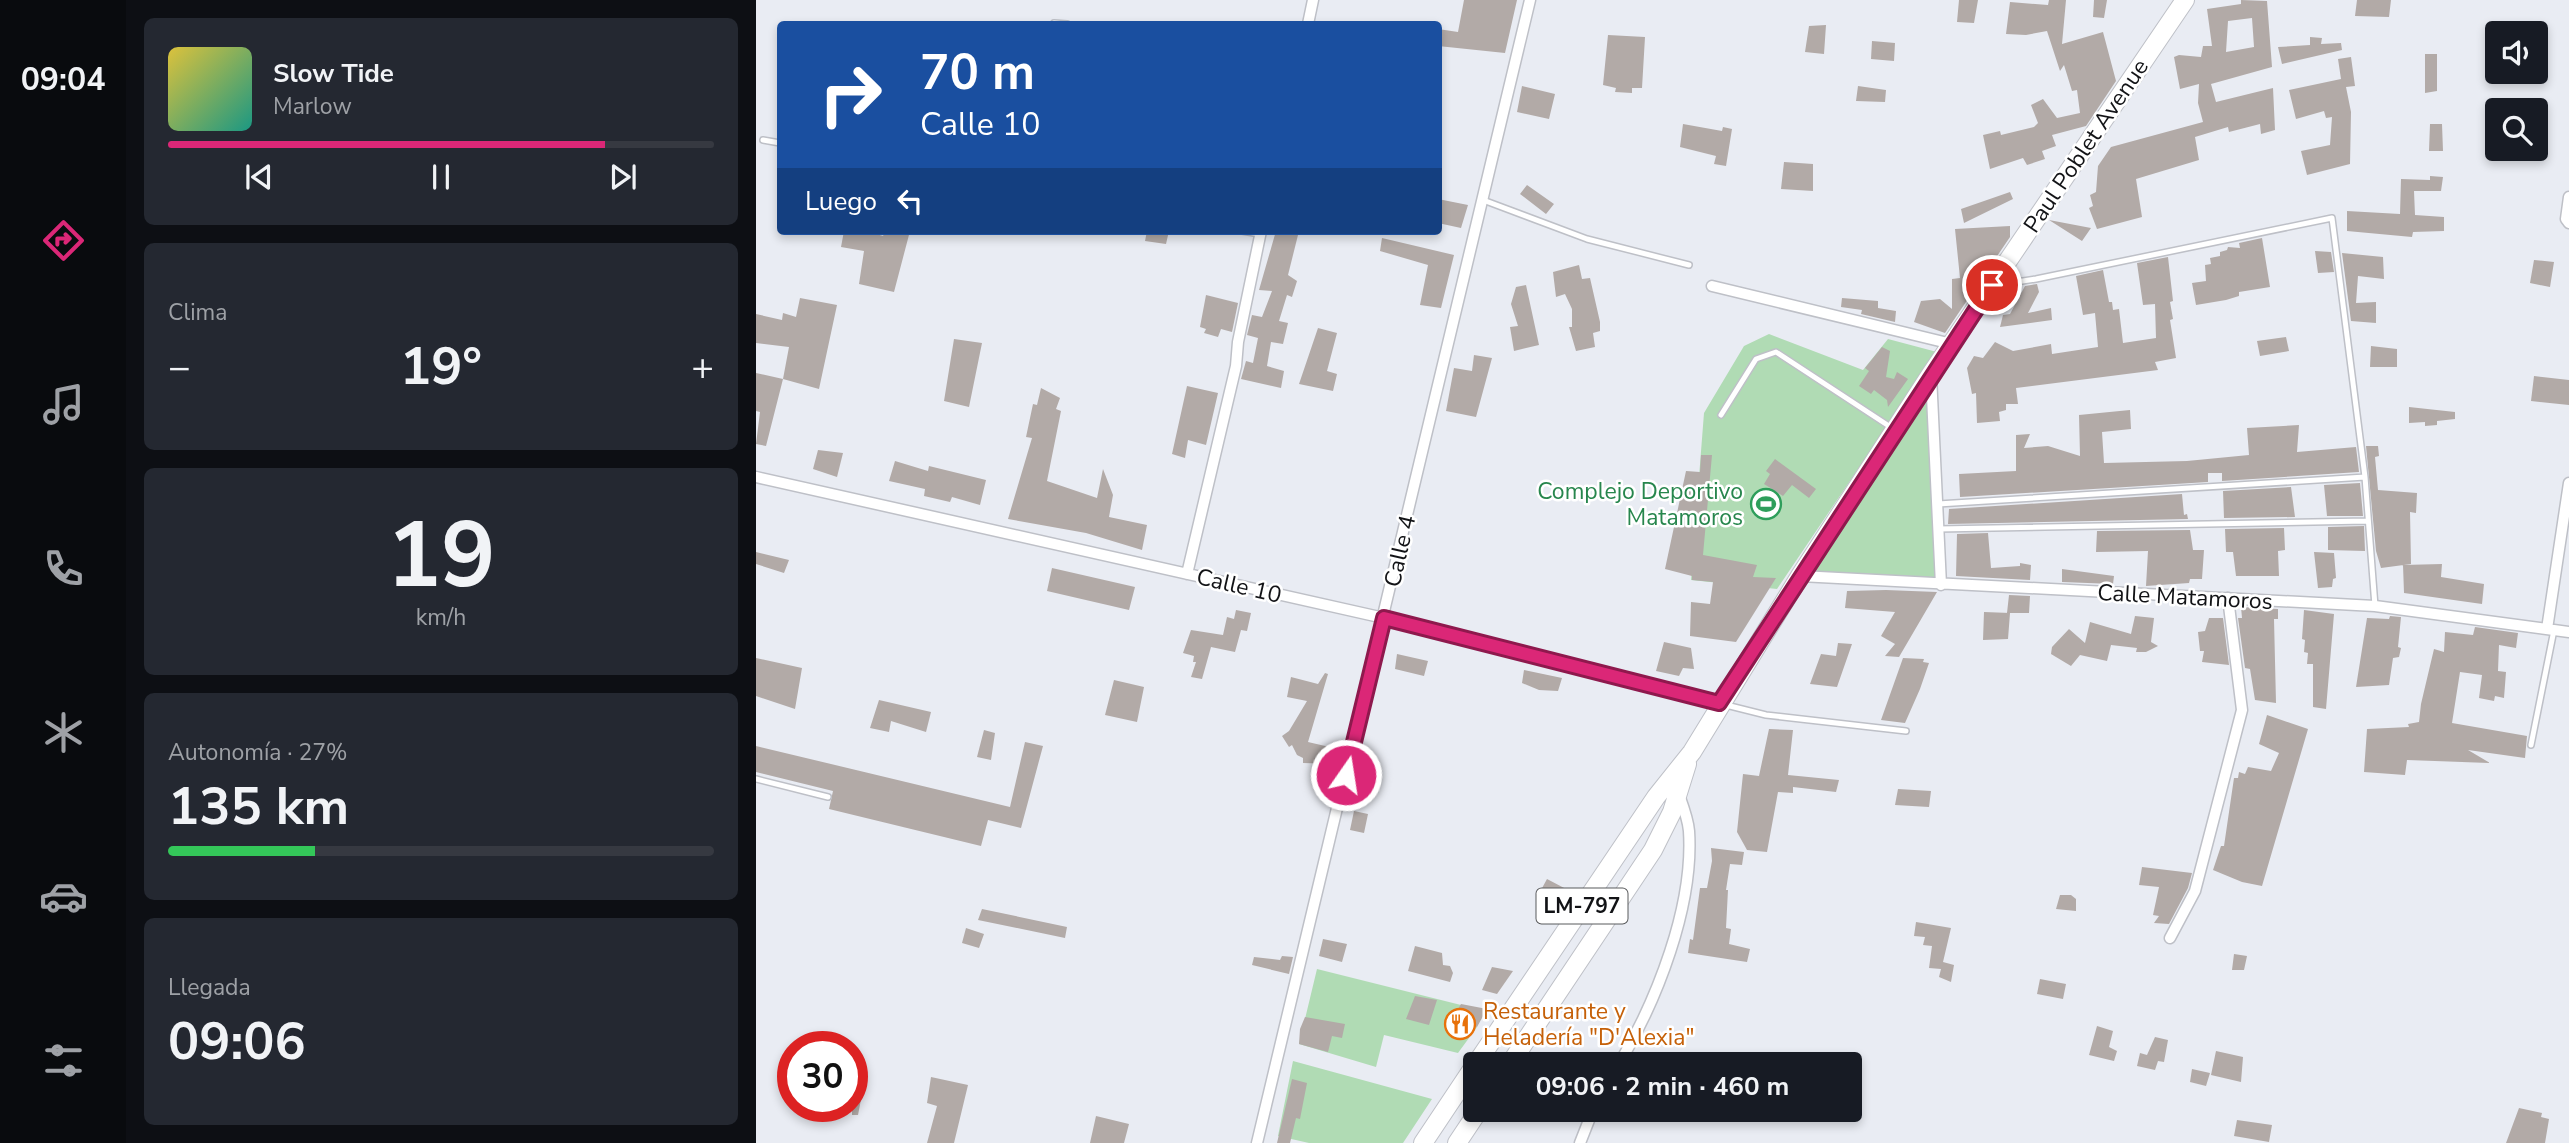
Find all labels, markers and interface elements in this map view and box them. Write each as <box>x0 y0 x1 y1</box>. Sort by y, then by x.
map controls <box>2485 21 2548 161</box>
button: sound <box>2485 21 2548 84</box>
text: 70 m <box>920 39 1035 106</box>
icon: right <box>805 49 896 140</box>
street label: Paul Poblet Avenue <box>2016 53 2156 239</box>
text: Slow Tide <box>273 56 394 91</box>
text: 09:04 <box>21 58 105 101</box>
text: Marlow <box>273 91 352 122</box>
button: search <box>2485 98 2548 161</box>
text: Calle 10 <box>920 103 1040 146</box>
icon: previous <box>240 158 278 196</box>
icon: pause <box>422 158 460 196</box>
icon: next <box>604 158 642 196</box>
icon: left <box>891 182 929 220</box>
text: Luego <box>805 184 877 219</box>
icon: directions <box>39 216 88 265</box>
pin <box>1962 255 2022 315</box>
icon: arrive <box>1973 266 2011 304</box>
text: Clima <box>168 297 228 328</box>
text: 19° <box>400 331 482 402</box>
text: − <box>168 342 191 393</box>
text: + <box>691 342 714 393</box>
icon: music <box>39 380 88 429</box>
place label: Complejo Deportivo Matamoros <box>1537 476 1743 533</box>
sports icon: Complejo Deportivo Matamoros <box>1749 487 1783 521</box>
text: 19 <box>386 494 496 618</box>
street label: Calle 4 <box>1377 512 1423 590</box>
icon: phone <box>39 544 88 593</box>
street label: Calle 10 <box>1193 561 1285 611</box>
street label: Calle Matamoros <box>2097 577 2273 617</box>
text: km/h <box>416 602 466 633</box>
icon: climate <box>39 708 88 757</box>
text: Autonomía · 27% <box>168 737 348 768</box>
position arrow <box>1309 738 1383 812</box>
text: 135 km <box>168 771 349 842</box>
icon: car <box>39 872 88 921</box>
road number: LM-797 <box>1536 888 1628 923</box>
text: Llegada <box>168 972 251 1003</box>
place label: Restaurante y Heladería "D'Alexia" <box>1483 996 1694 1053</box>
text: 09:06 <box>168 1006 306 1077</box>
restaurant icon: Restaurante y Heladería "D'Alexia" <box>1443 1007 1477 1041</box>
speed limit sign: 30 <box>777 1031 868 1122</box>
icon: filters <box>39 1036 88 1085</box>
text: 09:06 · 2 min · 460 m <box>1536 1069 1789 1104</box>

